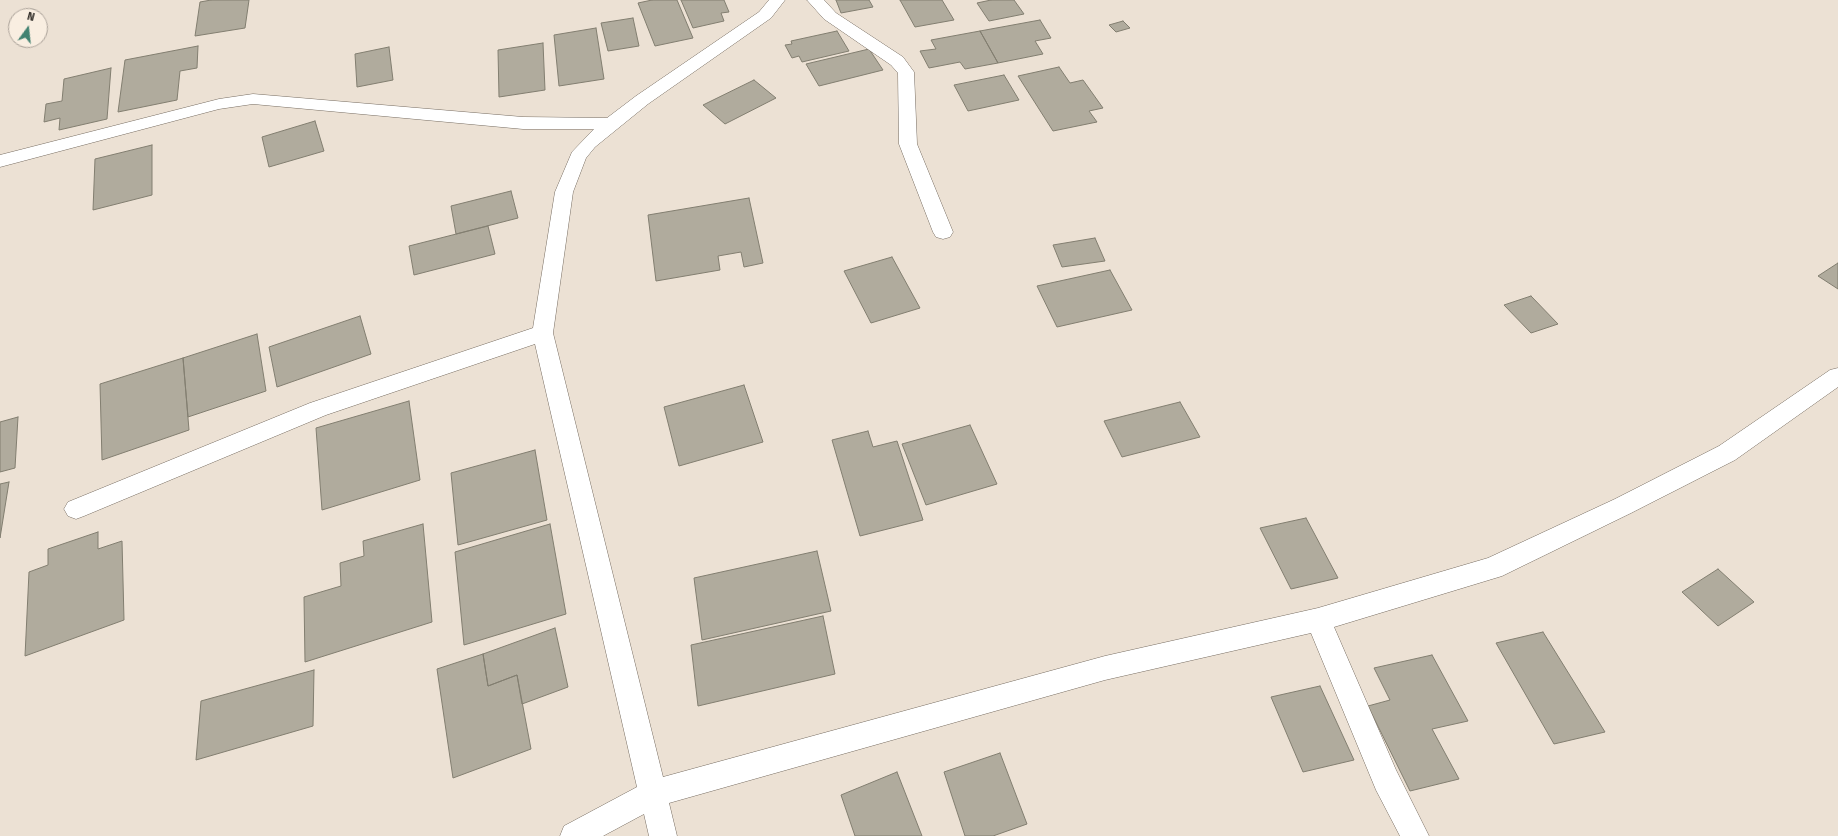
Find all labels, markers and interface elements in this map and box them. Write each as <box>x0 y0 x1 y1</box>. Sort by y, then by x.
north arrow <box>8 8 48 48</box>
text: N <box>26 10 36 24</box>

